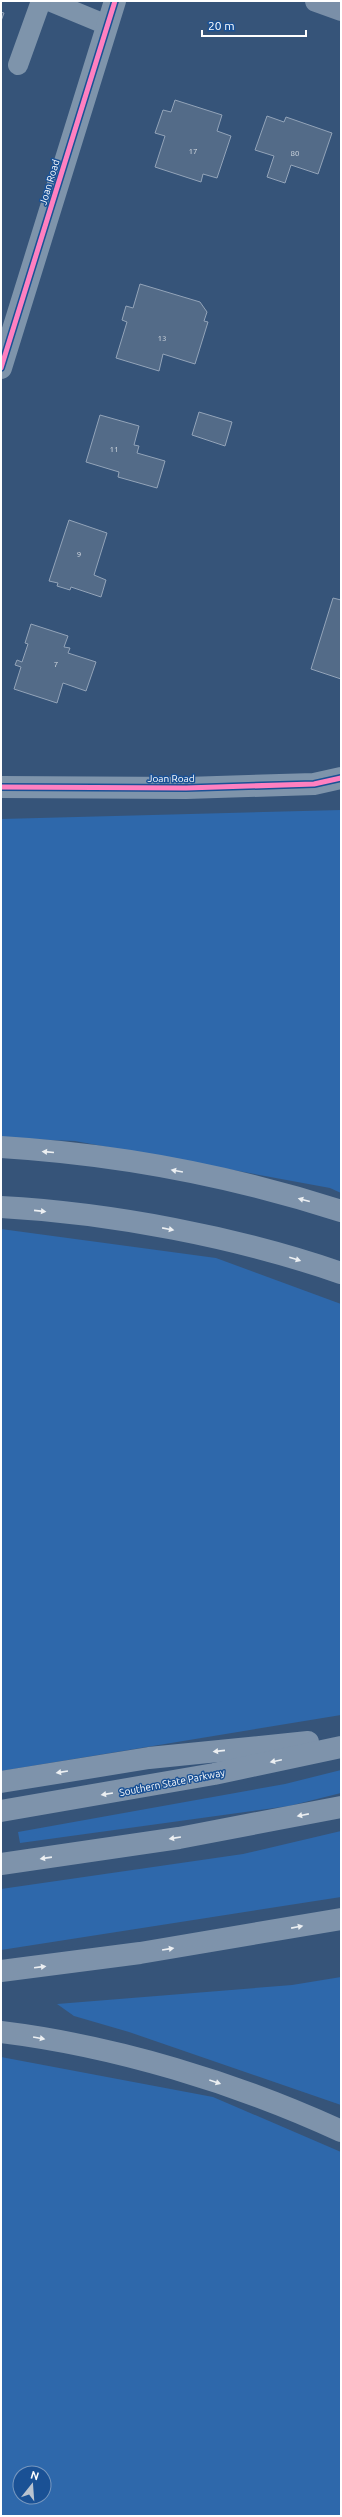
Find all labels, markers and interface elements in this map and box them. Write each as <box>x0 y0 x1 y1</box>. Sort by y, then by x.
scale bar <box>202 12 306 38</box>
text: 20 m <box>208 19 235 32</box>
house number: 17 <box>188 147 198 156</box>
house number: 80 <box>290 149 300 158</box>
street label: Joan Road <box>37 158 62 206</box>
house number: 13 <box>157 334 167 343</box>
house number: 11 <box>109 445 119 454</box>
house number: 9 <box>77 550 81 559</box>
house number: 7 <box>54 660 58 669</box>
street label: Joan Road <box>148 773 195 784</box>
one-way arrow <box>42 1148 55 1155</box>
one-way arrow <box>171 1167 183 1173</box>
one-way arrow <box>297 1196 310 1202</box>
one-way arrow <box>34 1208 46 1214</box>
one-way arrow <box>162 1227 175 1233</box>
one-way arrow <box>289 1256 301 1262</box>
one-way arrow <box>213 1748 225 1754</box>
one-way arrow <box>269 1759 282 1765</box>
street label: Southern State Parkway <box>118 1767 226 1798</box>
one-way arrow <box>56 1769 68 1775</box>
one-way arrow <box>101 1791 113 1797</box>
one-way arrow <box>297 1812 309 1818</box>
one-way arrow <box>169 1835 181 1841</box>
one-way arrow <box>40 1855 52 1861</box>
one-way arrow <box>291 1924 303 1930</box>
one-way arrow <box>162 1946 175 1952</box>
one-way arrow <box>34 1964 46 1970</box>
one-way arrow <box>33 2035 46 2041</box>
one-way arrow <box>210 2080 222 2086</box>
north arrow <box>12 2465 52 2505</box>
text: N <box>29 2468 41 2482</box>

